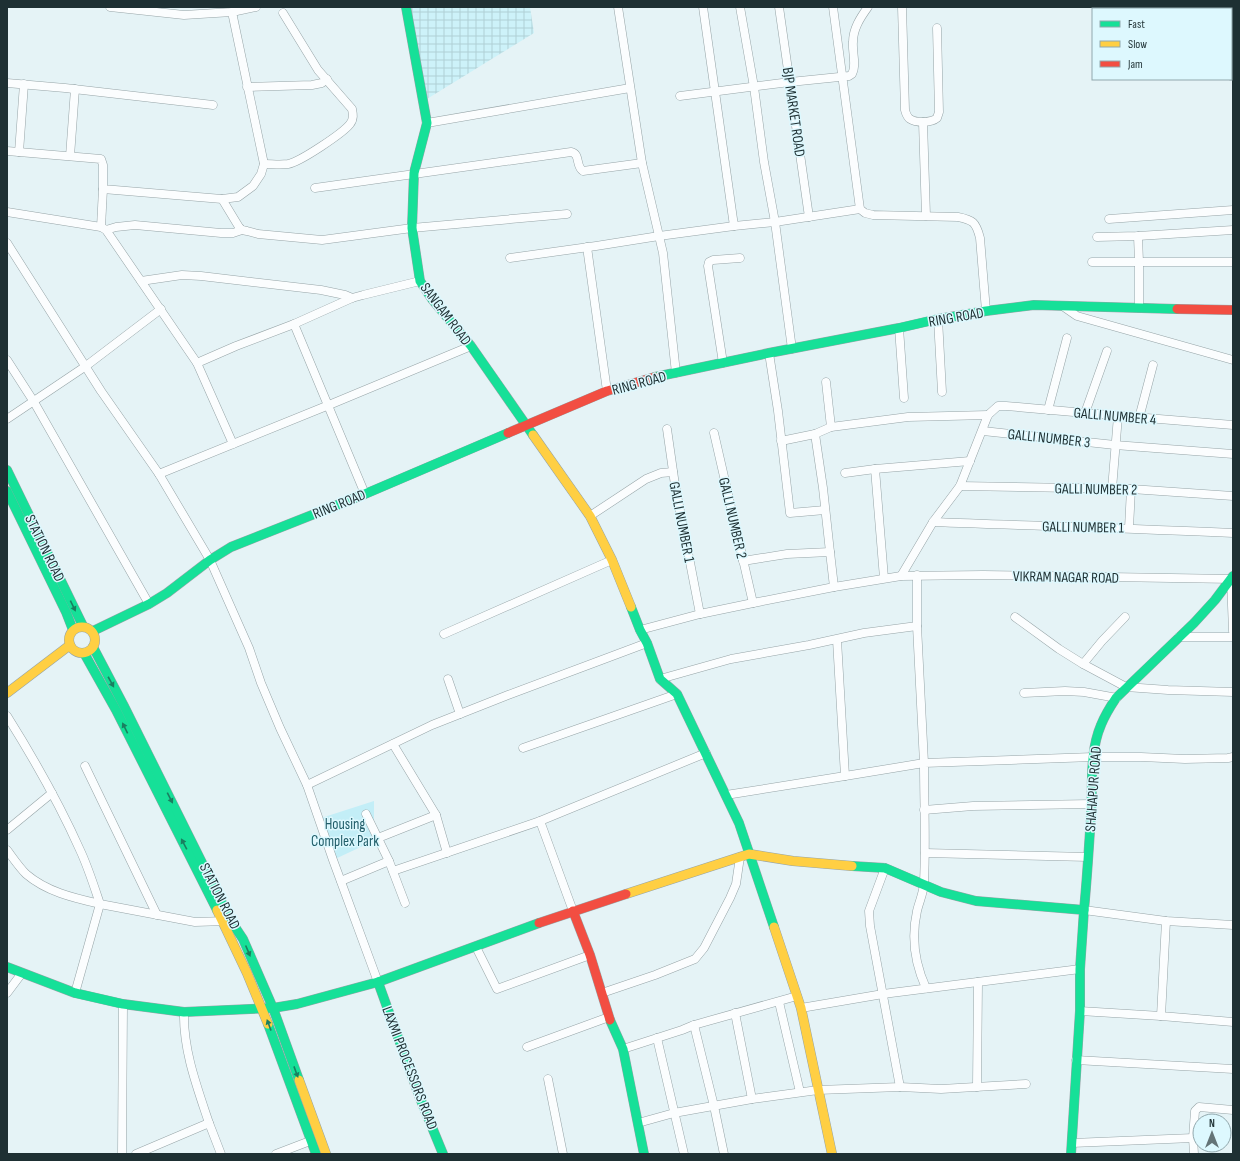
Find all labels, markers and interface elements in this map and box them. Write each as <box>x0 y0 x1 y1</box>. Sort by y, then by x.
legend <box>1092 8 1232 80</box>
text: Fast <box>1128 17 1145 32</box>
text: Slow <box>1128 37 1147 52</box>
text: Jam <box>1127 57 1143 72</box>
street label: BJP MARKET ROAD <box>778 66 809 158</box>
street label: SANGAM ROAD <box>416 279 475 349</box>
street label: RING ROAD <box>927 303 985 332</box>
street label: RING ROAD <box>610 367 668 400</box>
street label: GALLI NUMBER 4 <box>1073 403 1157 430</box>
street label: GALLI NUMBER 3 <box>1007 425 1091 452</box>
street label: GALLI NUMBER 2 <box>714 476 751 561</box>
street label: GALLI NUMBER 2 <box>1054 479 1138 500</box>
street label: GALLI NUMBER 1 <box>664 480 699 565</box>
street label: RING ROAD <box>310 485 368 524</box>
street label: STATION ROAD <box>20 512 69 585</box>
street label: GALLI NUMBER 1 <box>1042 517 1125 538</box>
street label: VIKRAM NAGAR ROAD <box>1013 567 1119 588</box>
one-way arrow <box>70 600 76 611</box>
one-way arrow <box>108 676 115 688</box>
one-way arrow <box>122 722 128 734</box>
street label: SHAHAPUR ROAD <box>1081 746 1106 832</box>
one-way arrow <box>167 792 173 804</box>
park label: Housing Complex Park <box>311 815 379 851</box>
one-way arrow <box>180 838 187 850</box>
street label: STATION ROAD <box>195 860 244 933</box>
one-way arrow <box>245 945 251 957</box>
street label: LAXMI PROCESSORS ROAD <box>377 1004 442 1133</box>
one-way arrow <box>265 1019 271 1031</box>
one-way arrow <box>293 1066 299 1078</box>
north arrow <box>1192 1113 1232 1153</box>
text: N <box>1209 1117 1215 1130</box>

